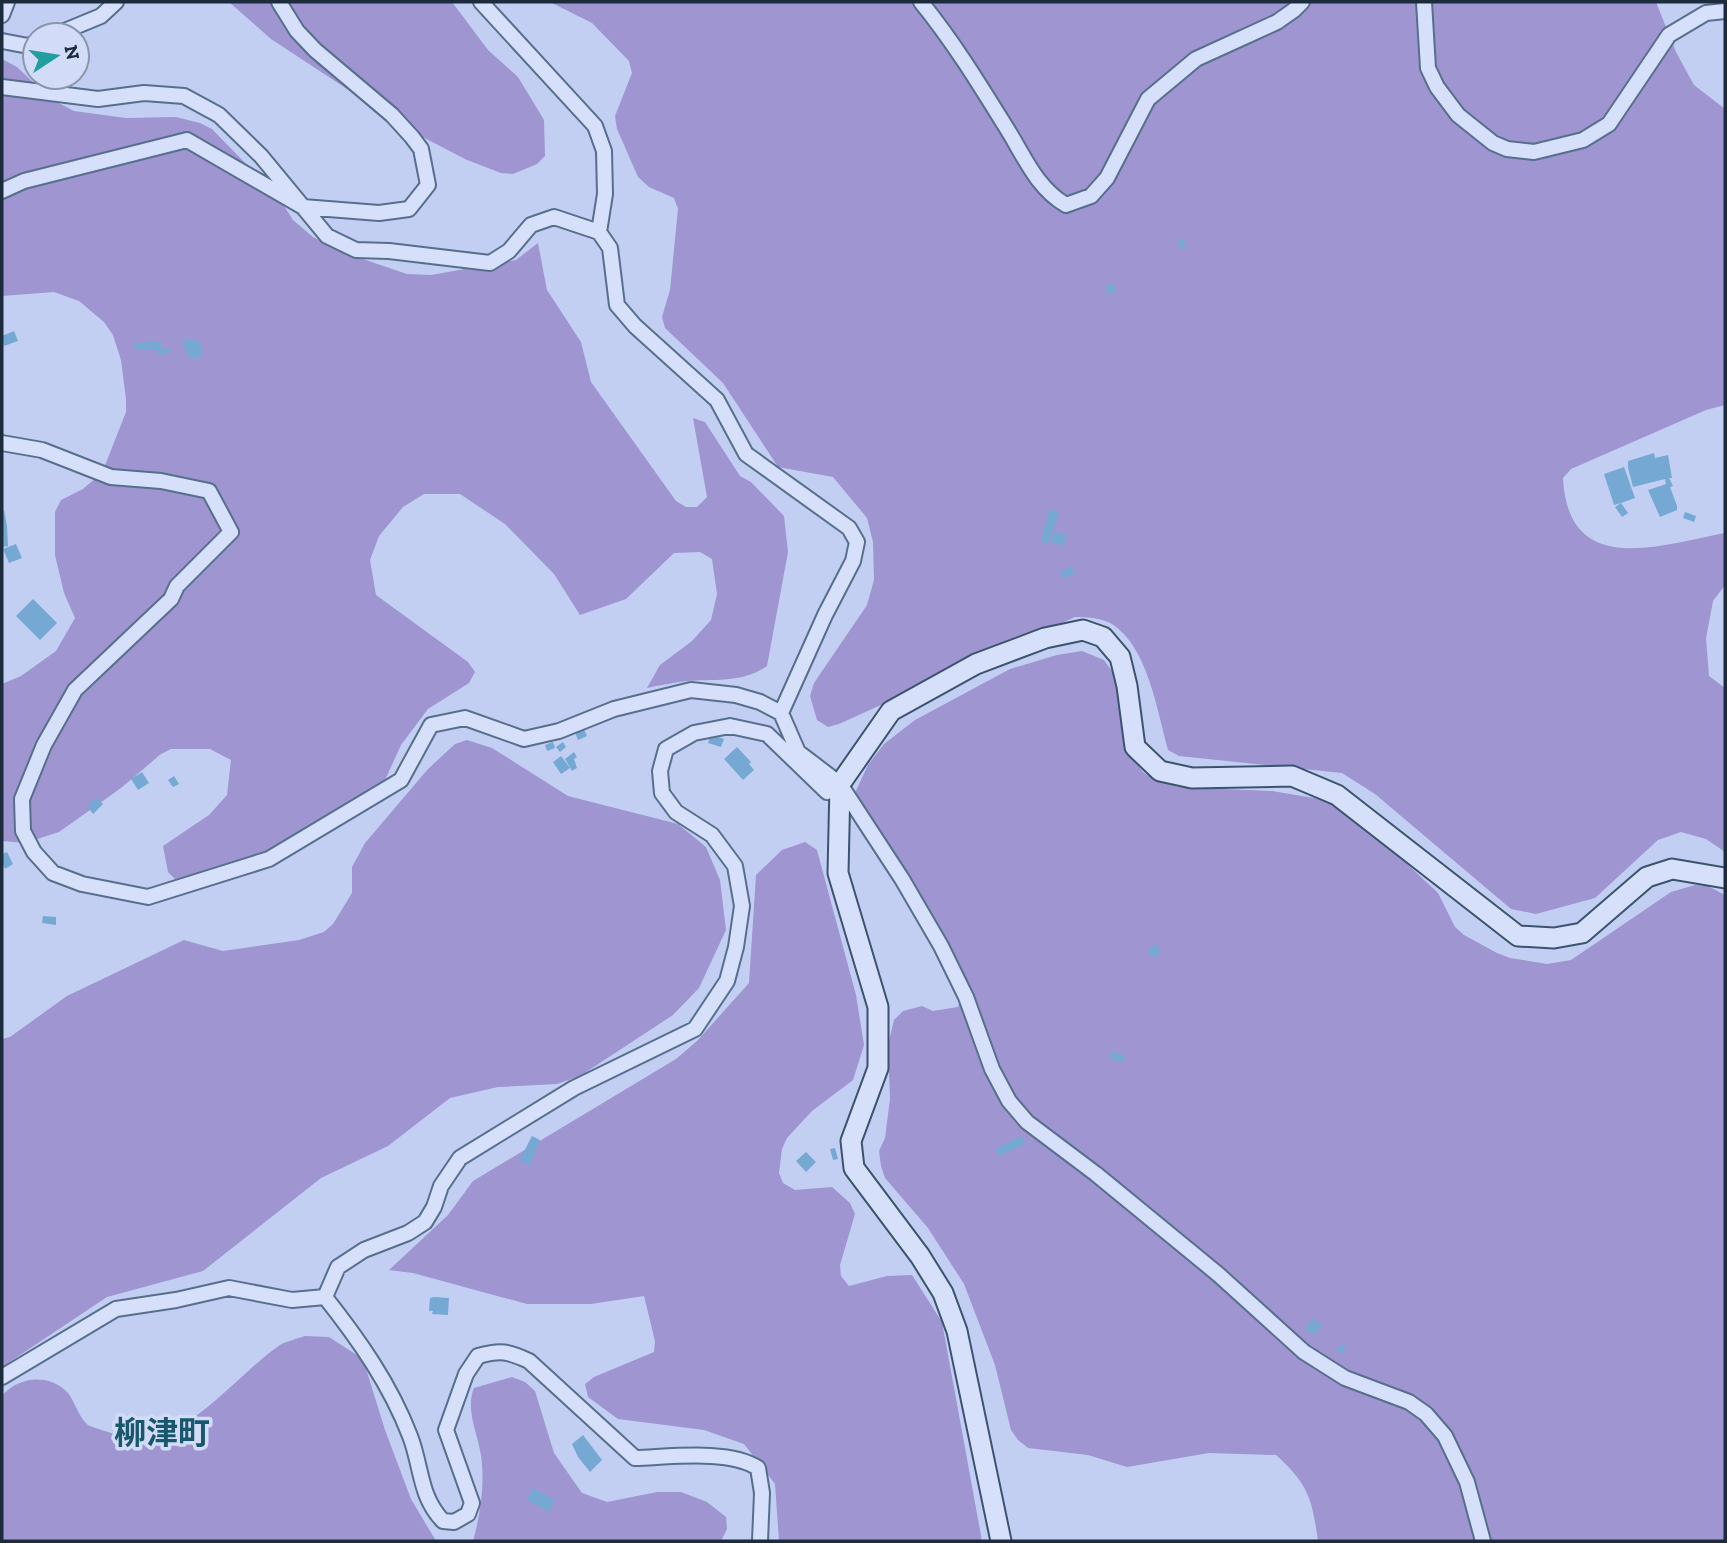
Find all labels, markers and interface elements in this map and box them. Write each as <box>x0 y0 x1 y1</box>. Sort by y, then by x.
north arrow <box>21 21 91 91</box>
text: N <box>59 43 85 62</box>
district label: 柳津町 <box>114 1414 210 1452</box>

